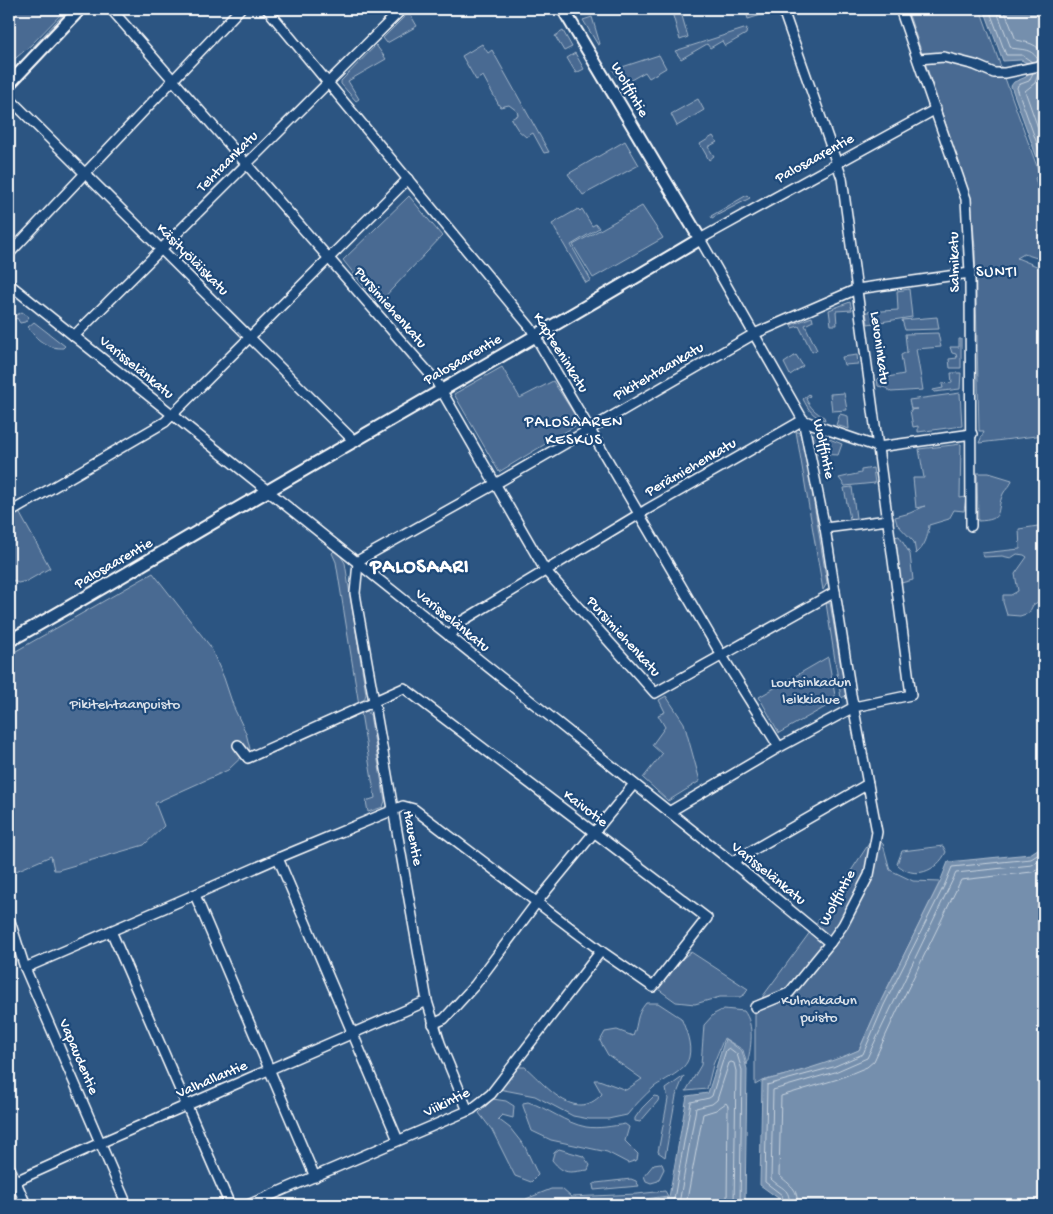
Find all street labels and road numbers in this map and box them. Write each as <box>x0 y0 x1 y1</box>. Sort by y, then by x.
street label: Wolffintie <box>606 59 652 121</box>
street label: Tehtaankatu <box>193 127 263 197</box>
street label: Palosaarentie <box>772 130 858 188</box>
street label: Käsityöläiskatu <box>152 220 232 300</box>
street label: Salmikatu <box>945 232 965 292</box>
street label: Pursimiehenkatu <box>349 263 430 352</box>
street label: Kapteeninkatu <box>528 310 592 396</box>
street label: Levoninkatu <box>865 310 893 386</box>
street label: Palosaarentie <box>420 330 505 390</box>
street label: Varisselänkatu <box>94 332 177 404</box>
street label: Pikitehtaankatu <box>610 339 707 406</box>
street label: Wolffintie <box>808 418 838 481</box>
street label: Perämiehenkatu <box>641 435 740 502</box>
street label: Palosaarentie <box>71 534 156 594</box>
street label: Varisselänkatu <box>410 585 493 657</box>
street label: Pursimiehenkatu <box>581 592 664 681</box>
street label: Kaivotie <box>559 786 611 832</box>
street label: Hauentie <box>398 809 426 867</box>
street label: Varisselänkatu <box>726 838 809 910</box>
street label: Wolffintie <box>816 867 860 929</box>
street label: Vapaudentie <box>54 1016 102 1098</box>
street label: Valhallantie <box>173 1057 251 1103</box>
street label: Viikintie <box>420 1084 473 1122</box>

